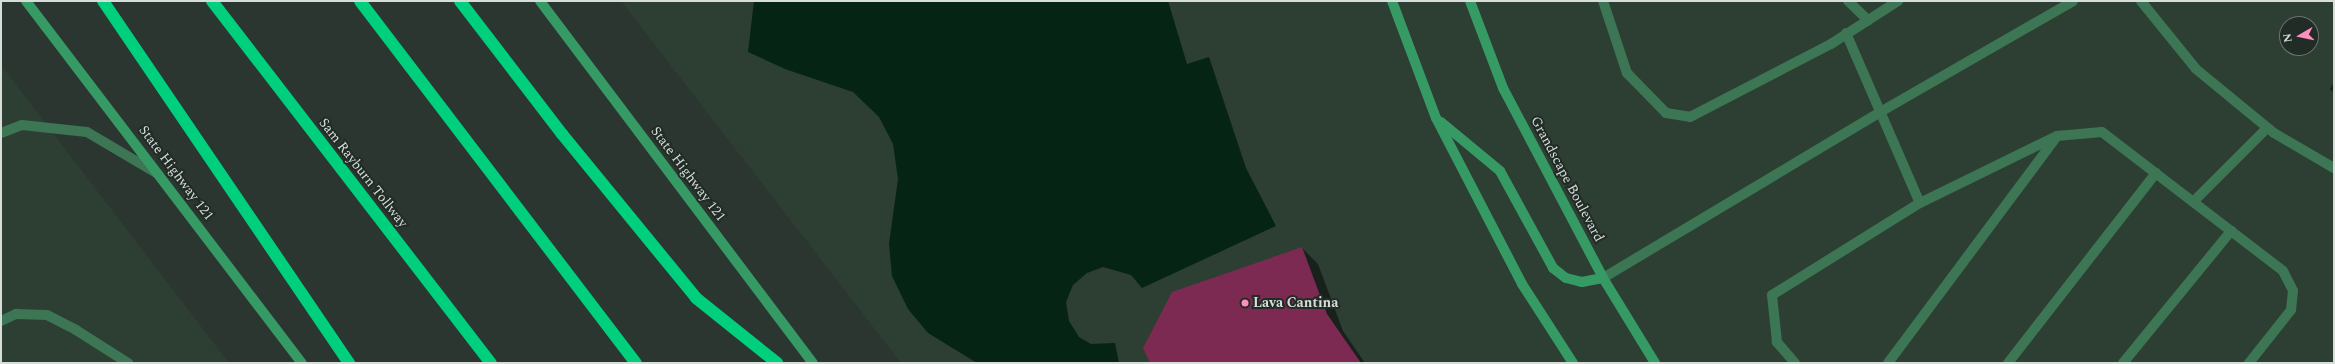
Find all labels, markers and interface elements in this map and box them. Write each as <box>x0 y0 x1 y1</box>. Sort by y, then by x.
north arrow <box>2279 16 2319 56</box>
text: N <box>2279 32 2297 44</box>
street label: Grandscape Boulevard <box>1527 113 1607 245</box>
street label: Sam Rayburn Tollway <box>315 115 411 231</box>
street label: State Highway 121 <box>135 122 217 224</box>
street label: State Highway 121 <box>647 123 729 225</box>
place label: Lava Cantina <box>1253 295 1338 311</box>
marker: Lava Cantina <box>1240 298 1250 308</box>

